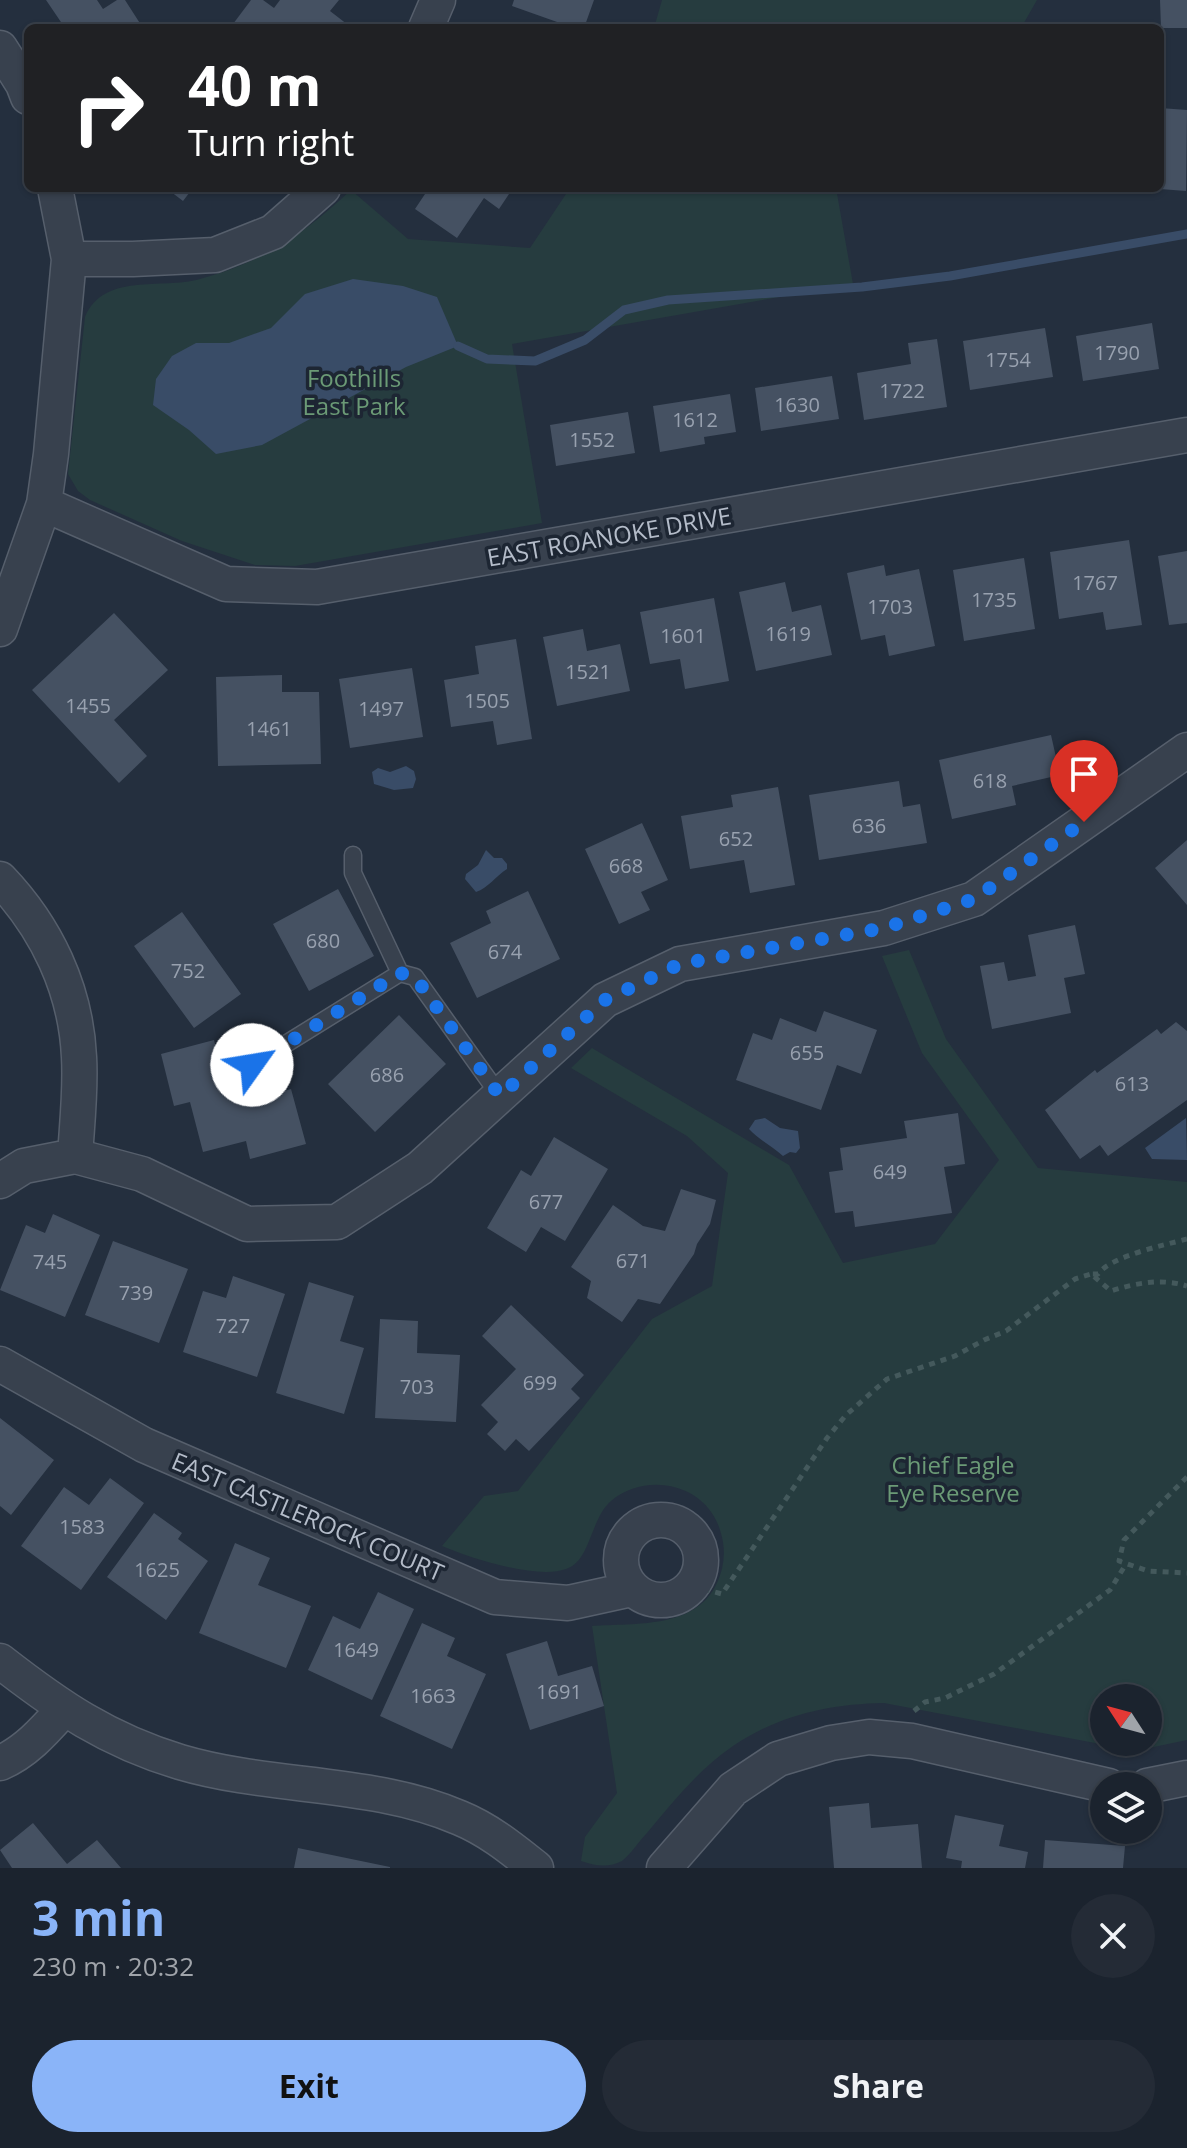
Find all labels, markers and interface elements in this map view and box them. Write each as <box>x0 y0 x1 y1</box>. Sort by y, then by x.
text: 40 m <box>188 46 322 122</box>
icon: right <box>56 56 160 160</box>
text: Turn right <box>188 118 354 167</box>
house number: 1790 <box>1094 339 1140 366</box>
house number: 1754 <box>985 346 1031 373</box>
park label: Foothills East Park <box>302 361 406 422</box>
house number: 1722 <box>879 377 925 404</box>
house number: 1630 <box>774 391 820 418</box>
house number: 1612 <box>672 406 718 433</box>
house number: 1552 <box>569 426 615 453</box>
street label: EAST ROANOKE DRIVE <box>484 498 734 574</box>
house number: 1767 <box>1072 569 1118 596</box>
house number: 1735 <box>971 586 1017 613</box>
house number: 1703 <box>867 593 913 620</box>
house number: 1619 <box>765 620 811 647</box>
house number: 1601 <box>660 622 706 649</box>
house number: 1521 <box>565 658 611 685</box>
house number: 1505 <box>464 687 510 714</box>
house number: 1455 <box>65 692 111 719</box>
house number: 1497 <box>358 695 404 722</box>
house number: 1461 <box>246 715 292 742</box>
pin <box>1050 740 1118 822</box>
icon: arrive <box>1062 752 1106 796</box>
house number: 618 <box>973 767 1007 794</box>
house number: 636 <box>852 812 886 839</box>
house number: 652 <box>719 825 753 852</box>
house number: 668 <box>609 852 643 879</box>
house number: 680 <box>306 927 340 954</box>
house number: 674 <box>488 938 523 965</box>
house number: 752 <box>171 957 205 984</box>
position arrow <box>210 1023 294 1107</box>
house number: 655 <box>790 1039 824 1066</box>
house number: 686 <box>370 1061 404 1088</box>
house number: 613 <box>1115 1070 1149 1097</box>
house number: 649 <box>873 1158 907 1185</box>
house number: 677 <box>529 1188 563 1215</box>
house number: 671 <box>616 1247 650 1274</box>
house number: 745 <box>33 1248 67 1275</box>
house number: 739 <box>119 1279 153 1306</box>
house number: 727 <box>216 1312 250 1339</box>
house number: 699 <box>523 1369 557 1396</box>
house number: 703 <box>400 1373 434 1400</box>
street label: EAST CASTLEROCK COURT <box>167 1444 449 1588</box>
park label: Chief Eagle Eye Reserve <box>886 1448 1020 1509</box>
house number: 1583 <box>59 1513 105 1540</box>
house number: 1625 <box>134 1556 180 1583</box>
house number: 1649 <box>333 1636 379 1663</box>
house number: 1691 <box>536 1678 582 1705</box>
house number: 1663 <box>410 1682 456 1709</box>
north arrow <box>1090 1684 1162 1756</box>
map controls <box>1090 1684 1162 1844</box>
button: layers <box>1090 1772 1162 1844</box>
text: 3 min <box>32 1885 165 1950</box>
button: close <box>1071 1894 1155 1978</box>
text: 230 m · 20:32 <box>32 1948 194 1984</box>
button: Exit <box>32 2040 586 2132</box>
button: Share <box>602 2040 1155 2132</box>

